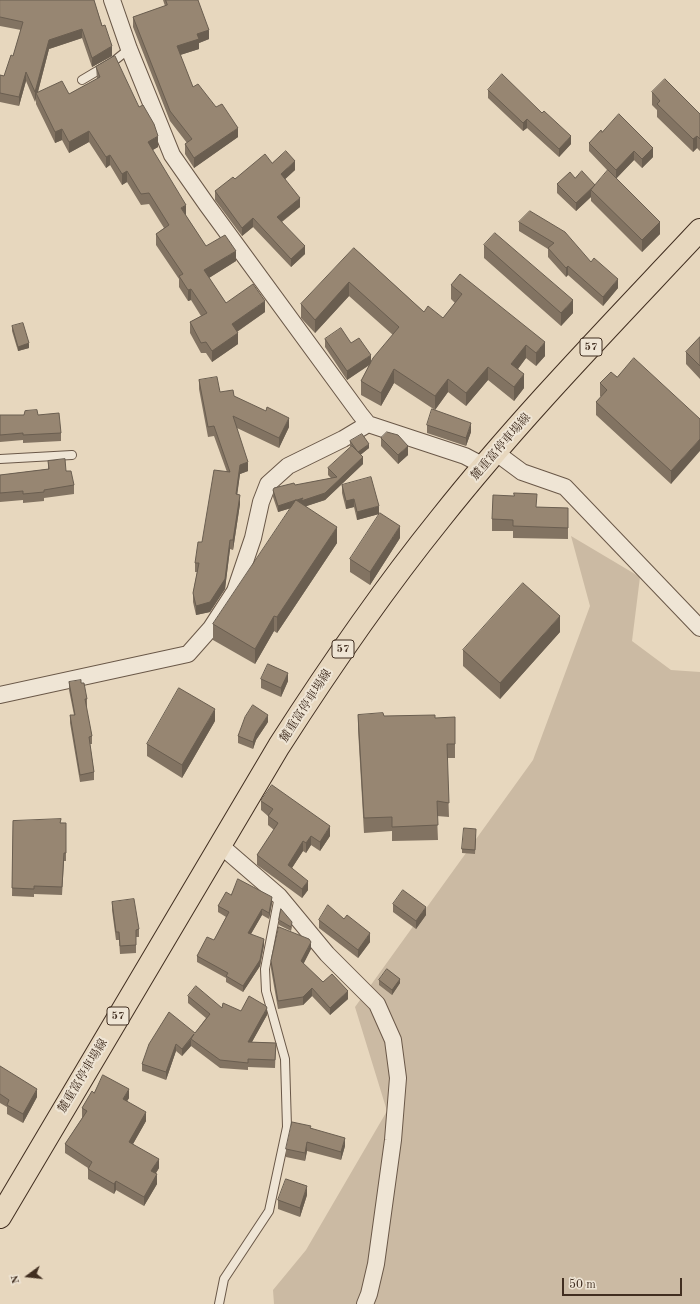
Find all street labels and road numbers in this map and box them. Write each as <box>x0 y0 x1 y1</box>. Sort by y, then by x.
road number: 57 <box>580 338 602 356</box>
street label: 麓重富停車場線 <box>468 411 534 483</box>
road number: 57 <box>332 640 354 658</box>
street label: 麓重富停車場線 <box>277 667 335 745</box>
road number: 57 <box>107 1007 129 1025</box>
street label: 麓重富停車場線 <box>55 1036 111 1116</box>

